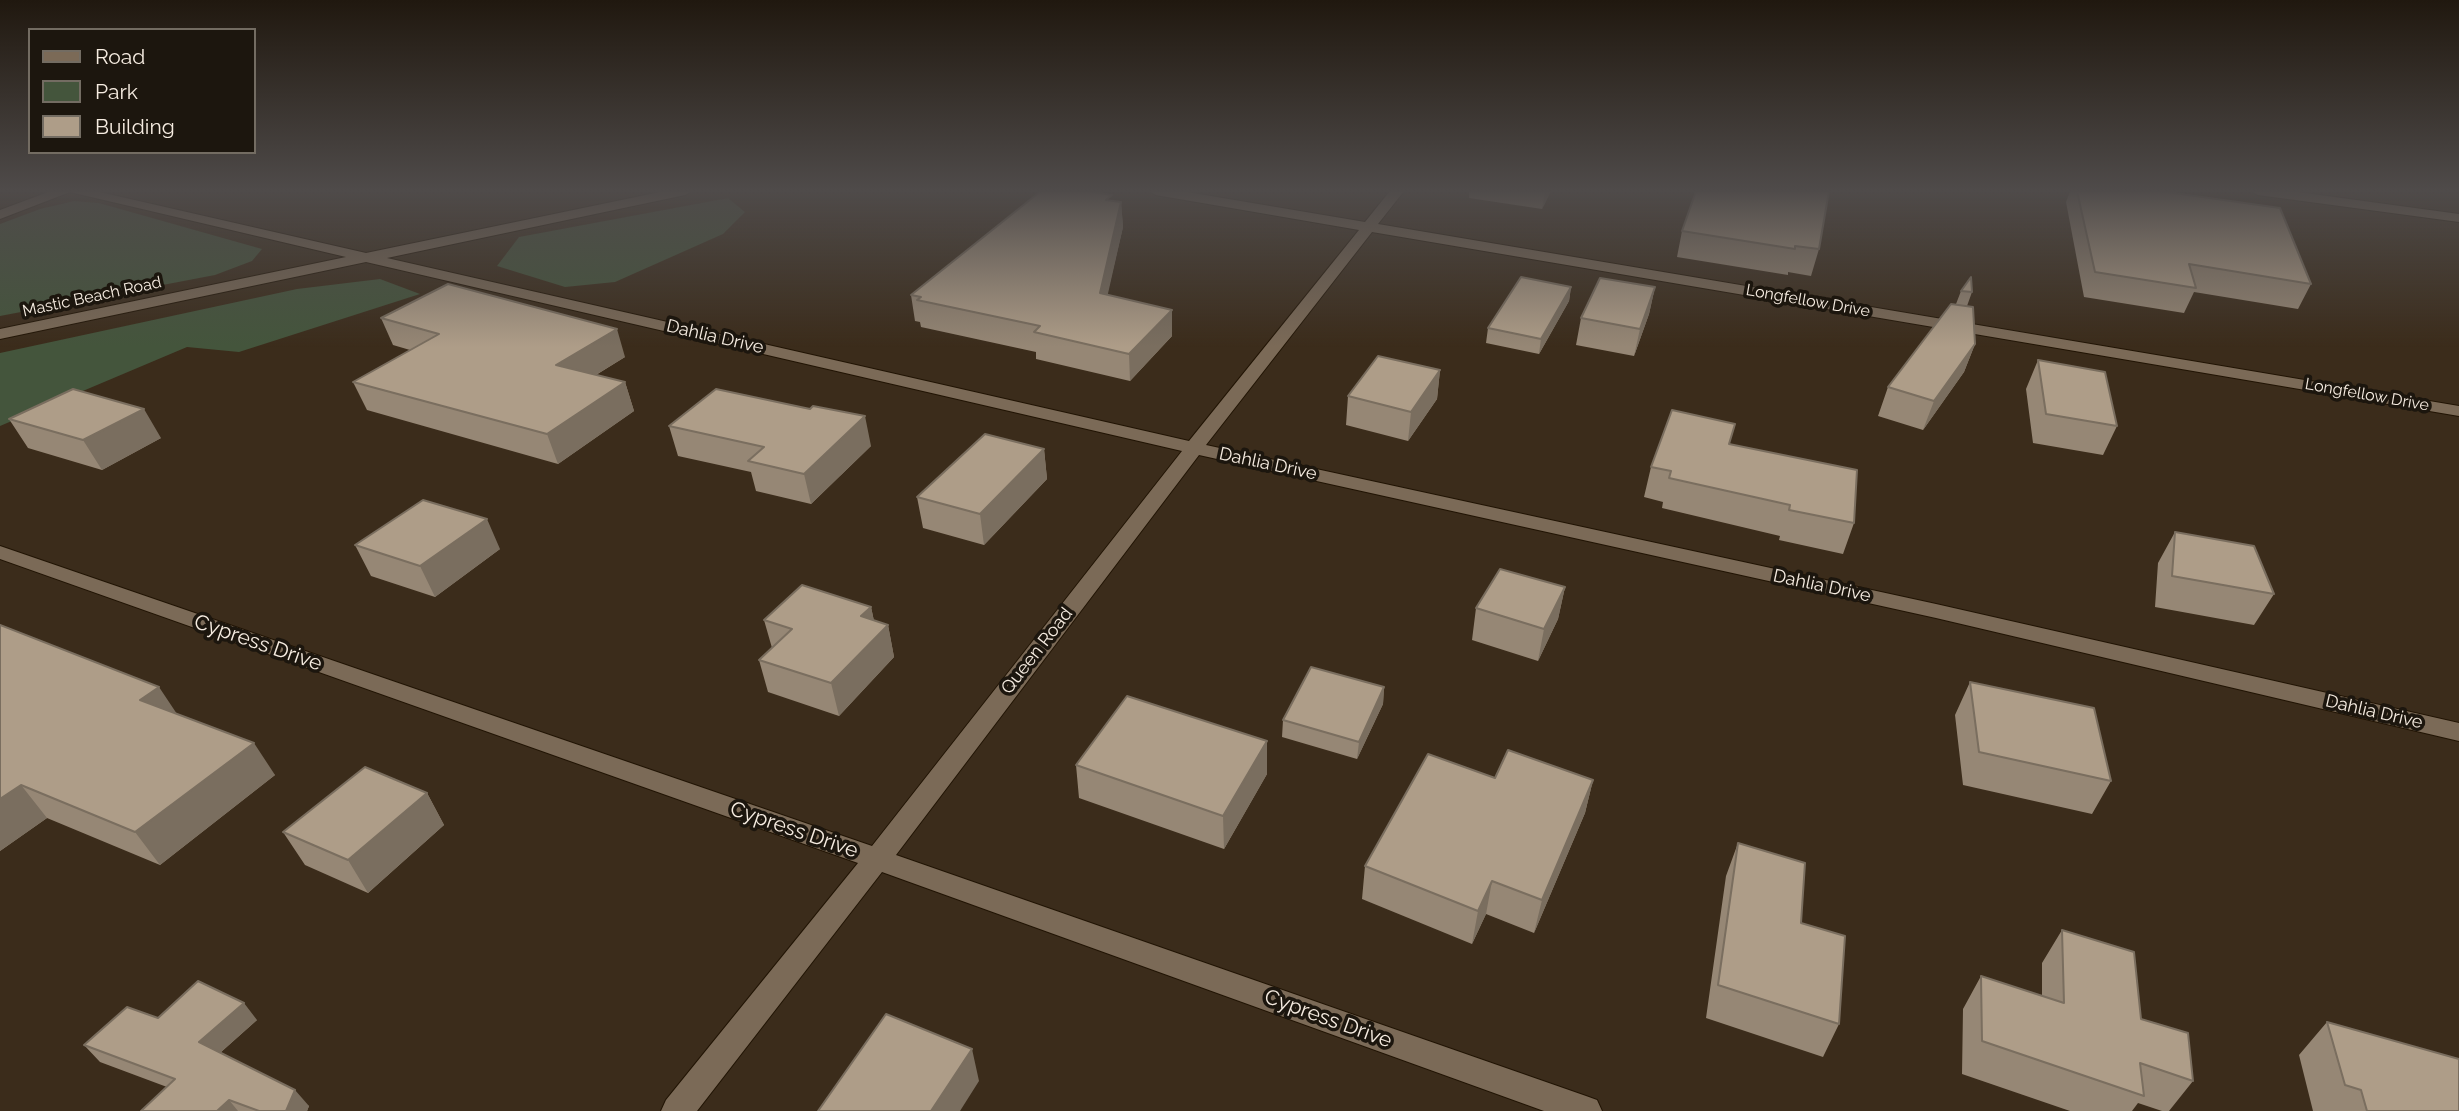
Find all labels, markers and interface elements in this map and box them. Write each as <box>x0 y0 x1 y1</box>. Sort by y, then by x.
legend <box>28 28 256 154</box>
text: Road <box>95 44 145 69</box>
text: Park <box>95 79 138 104</box>
text: Building <box>95 114 175 139</box>
street label: Mastic Beach Road <box>21 273 163 321</box>
street label: Longfellow Drive <box>1745 281 1871 321</box>
street label: Dahlia Drive <box>664 315 766 359</box>
street label: Longfellow Drive <box>2304 375 2430 415</box>
street label: Dahlia Drive <box>1217 443 1319 485</box>
street label: Dahlia Drive <box>1771 565 1873 607</box>
street label: Queen Road <box>997 604 1077 698</box>
street label: Cypress Drive <box>191 609 325 677</box>
street label: Dahlia Drive <box>2323 690 2425 734</box>
street label: Cypress Drive <box>727 796 861 864</box>
street label: Cypress Drive <box>1261 984 1395 1054</box>

